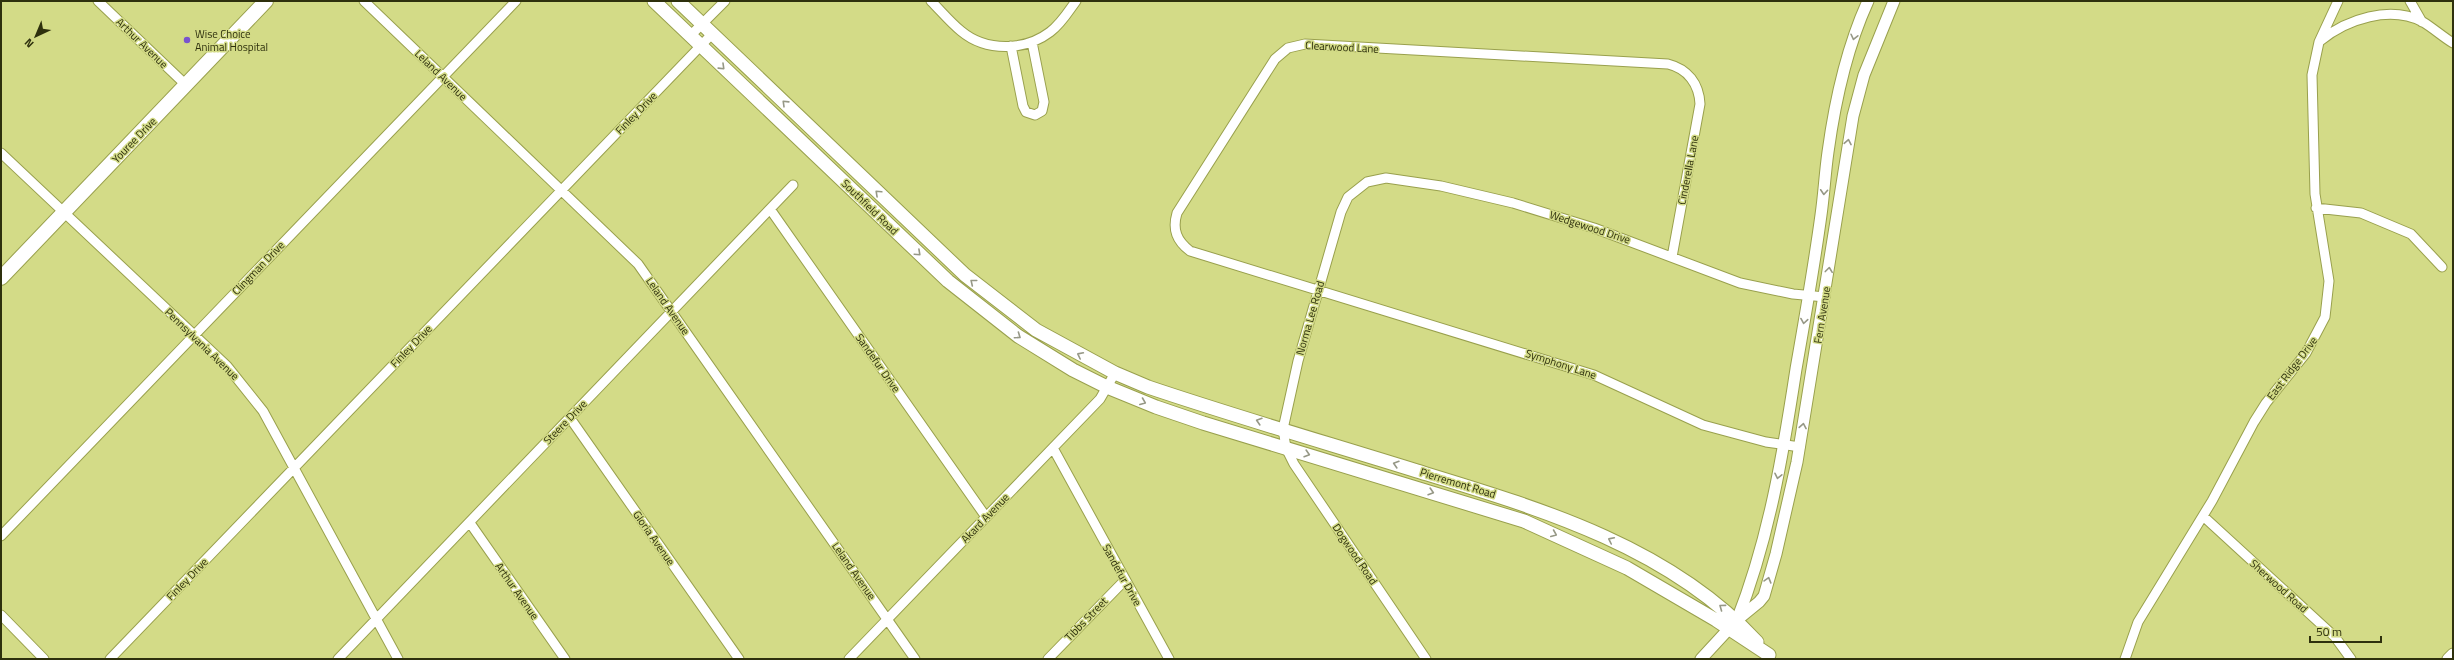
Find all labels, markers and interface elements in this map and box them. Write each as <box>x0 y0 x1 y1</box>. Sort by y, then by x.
street label: Arthur Avenue <box>112 14 172 72</box>
north arrow <box>16 16 56 56</box>
place label: Wise Choice Animal Hospital <box>195 26 268 55</box>
one-way arrow <box>1850 34 1859 41</box>
text: N <box>21 35 37 52</box>
marker: Wise Choice Animal Hospital <box>182 35 192 45</box>
street label: Clearwood Lane <box>1305 37 1380 57</box>
street label: Leland Avenue <box>411 46 471 104</box>
one-way arrow <box>718 62 725 69</box>
street label: Finley Drive <box>612 88 661 138</box>
one-way arrow <box>782 100 790 108</box>
street label: Youree Drive <box>108 113 160 166</box>
street label: Cinderella Lane <box>1673 134 1703 206</box>
one-way arrow <box>1843 139 1852 145</box>
street label: Southfield Road <box>838 176 902 238</box>
one-way arrow <box>1819 189 1828 195</box>
one-way arrow <box>876 191 883 198</box>
street label: Wedgewood Drive <box>1547 206 1633 248</box>
street label: Clingman Drive <box>228 237 288 299</box>
one-way arrow <box>913 248 921 255</box>
one-way arrow <box>1824 267 1833 273</box>
street label: Leland Avenue <box>642 274 694 339</box>
one-way arrow <box>971 279 978 286</box>
street label: Norma Lee Road <box>1292 279 1328 357</box>
street label: Fern Avenue <box>1810 285 1834 345</box>
street label: Pennsylvania Avenue <box>161 304 243 384</box>
one-way arrow <box>1800 318 1809 324</box>
street label: Finley Drive <box>387 321 436 371</box>
street label: Sandefur Drive <box>852 330 904 396</box>
one-way arrow <box>1014 331 1021 339</box>
street label: East Ridge Drive <box>2263 333 2321 403</box>
street label: Symphony Lane <box>1523 345 1599 383</box>
one-way arrow <box>1077 352 1084 360</box>
street label: Steere Drive <box>540 396 591 448</box>
one-way arrow <box>1139 397 1147 405</box>
one-way arrow <box>1255 418 1262 426</box>
one-way arrow <box>1799 423 1807 429</box>
one-way arrow <box>1303 450 1310 458</box>
one-way arrow <box>1393 460 1400 469</box>
street label: Pierremont Road <box>1418 464 1498 502</box>
one-way arrow <box>1775 473 1783 480</box>
one-way arrow <box>1428 487 1435 496</box>
street label: Akard Avenue <box>957 489 1013 546</box>
street label: Gloria Avenue <box>629 507 679 569</box>
street label: Dogwood Road <box>1329 520 1381 588</box>
one-way arrow <box>1551 529 1558 537</box>
one-way arrow <box>1608 537 1615 544</box>
street label: Leland Avenue <box>828 539 880 604</box>
street label: Sandefur Drive <box>1098 541 1146 609</box>
street label: Finley Drive <box>163 554 212 604</box>
street label: Sherwood Road <box>2246 556 2312 617</box>
street label: Arthur Avenue <box>491 559 543 623</box>
one-way arrow <box>1764 577 1772 584</box>
street label: Tibbs Street <box>1061 593 1111 645</box>
one-way arrow <box>1719 605 1726 612</box>
scale bar <box>2310 618 2381 644</box>
text: 50 m <box>2316 622 2342 641</box>

